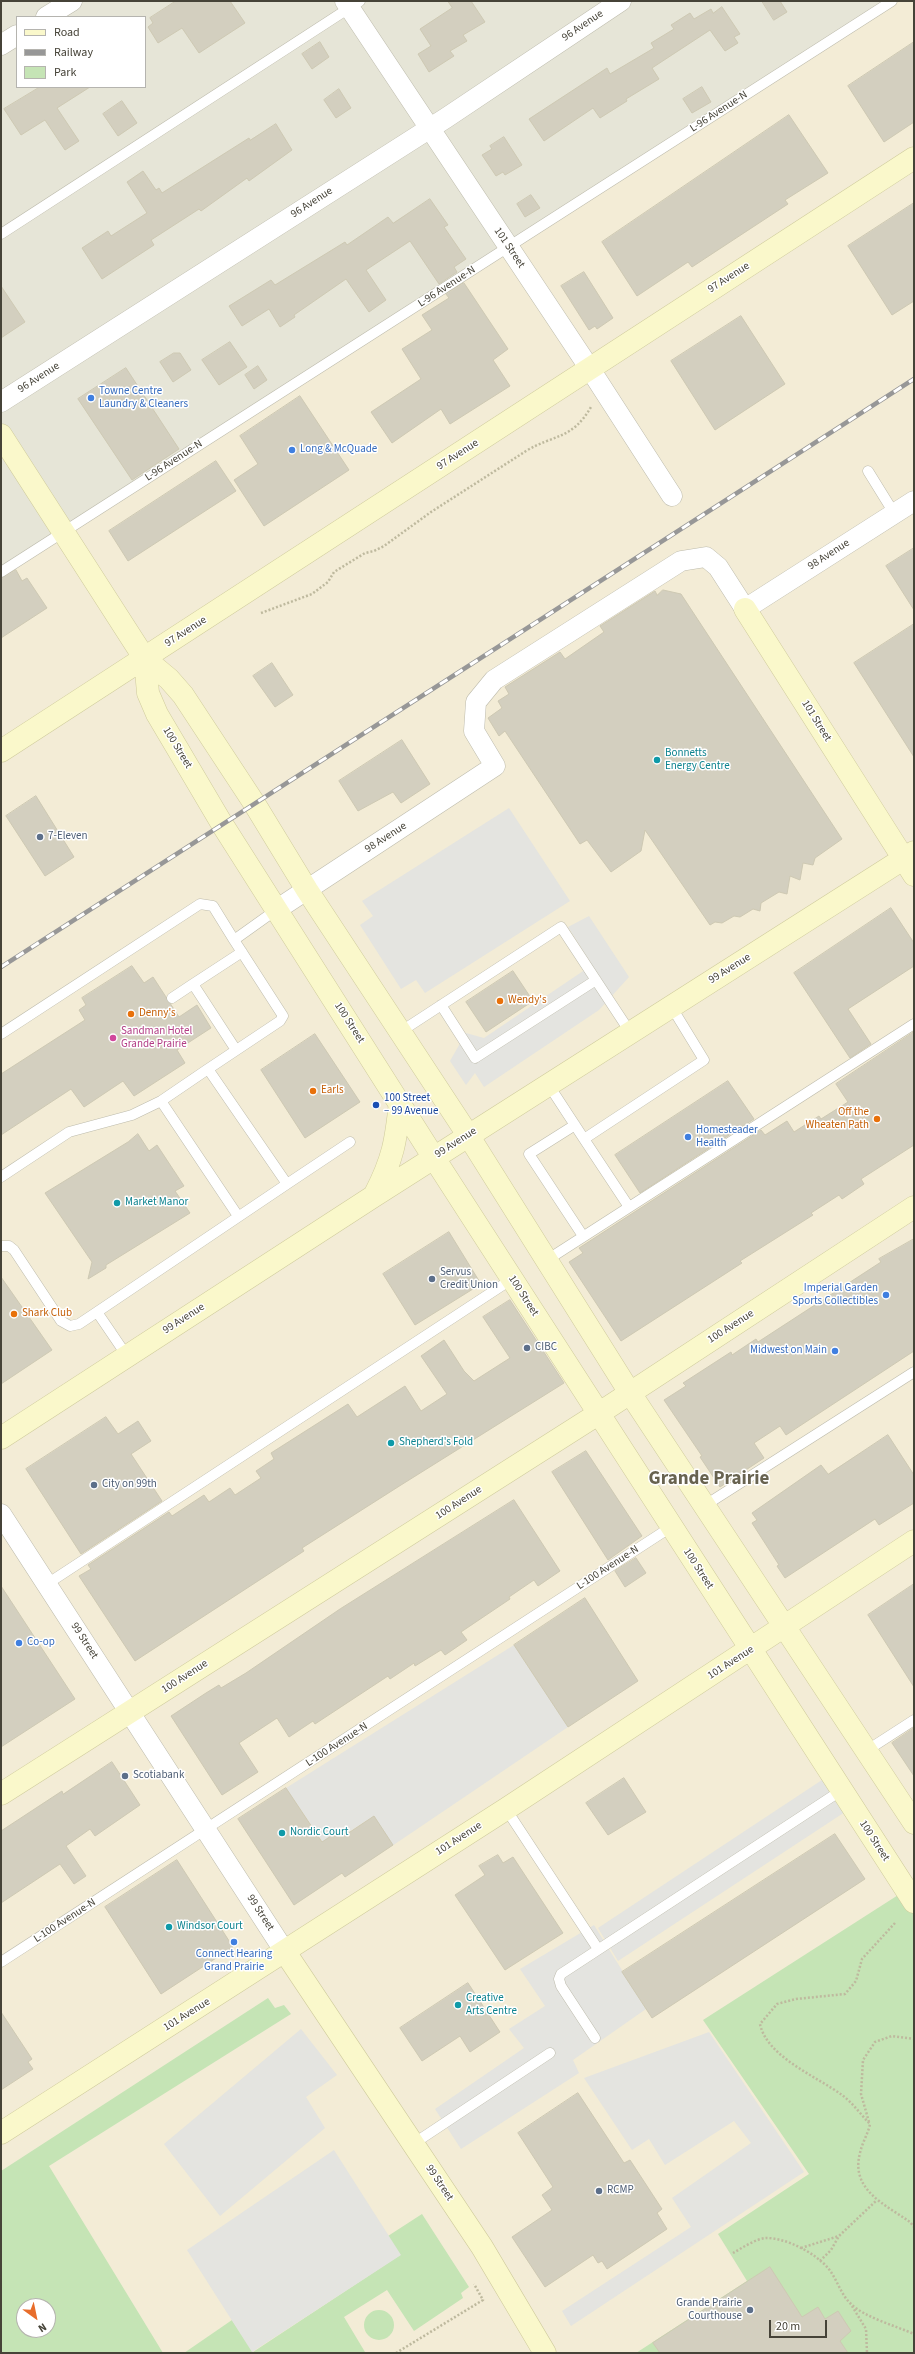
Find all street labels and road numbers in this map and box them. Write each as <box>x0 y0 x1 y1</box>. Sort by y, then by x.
street label: 96 Avenue <box>560 7 606 45</box>
street label: L-96 Avenue-N <box>688 89 750 135</box>
street label: 96 Avenue <box>289 185 335 221</box>
street label: 101 Street <box>491 225 527 271</box>
street label: 97 Avenue <box>706 260 752 296</box>
street label: L-96 Avenue-N <box>416 264 478 310</box>
street label: 96 Avenue <box>16 360 62 396</box>
street label: 97 Avenue <box>435 437 481 473</box>
street label: L-96 Avenue-N <box>143 438 205 484</box>
street label: 98 Avenue <box>806 537 852 573</box>
street label: 97 Avenue <box>163 614 209 650</box>
street label: 101 Street <box>798 698 834 744</box>
street label: 100 Street <box>159 725 195 771</box>
street label: 98 Avenue <box>363 820 409 856</box>
street label: 99 Avenue <box>707 951 753 987</box>
street label: 100 Street <box>331 1000 367 1046</box>
street label: 99 Avenue <box>433 1125 479 1161</box>
street label: 100 Street <box>505 1273 541 1319</box>
street label: 99 Avenue <box>161 1301 207 1337</box>
street label: 100 Avenue <box>705 1307 757 1347</box>
street label: 100 Avenue <box>433 1483 485 1523</box>
street label: L-100 Avenue-N <box>574 1543 642 1593</box>
street label: 100 Street <box>680 1546 716 1592</box>
street label: 99 Street <box>67 1620 101 1662</box>
street label: 101 Avenue <box>705 1643 757 1683</box>
street label: 100 Avenue <box>159 1657 211 1697</box>
street label: L-100 Avenue-N <box>303 1720 371 1770</box>
street label: 100 Street <box>856 1818 892 1864</box>
street label: 101 Avenue <box>433 1819 485 1859</box>
street label: 99 Street <box>243 1892 277 1934</box>
street label: L-100 Avenue-N <box>31 1896 99 1946</box>
street label: 101 Avenue <box>161 1995 213 2035</box>
street label: 99 Street <box>422 2162 456 2204</box>

